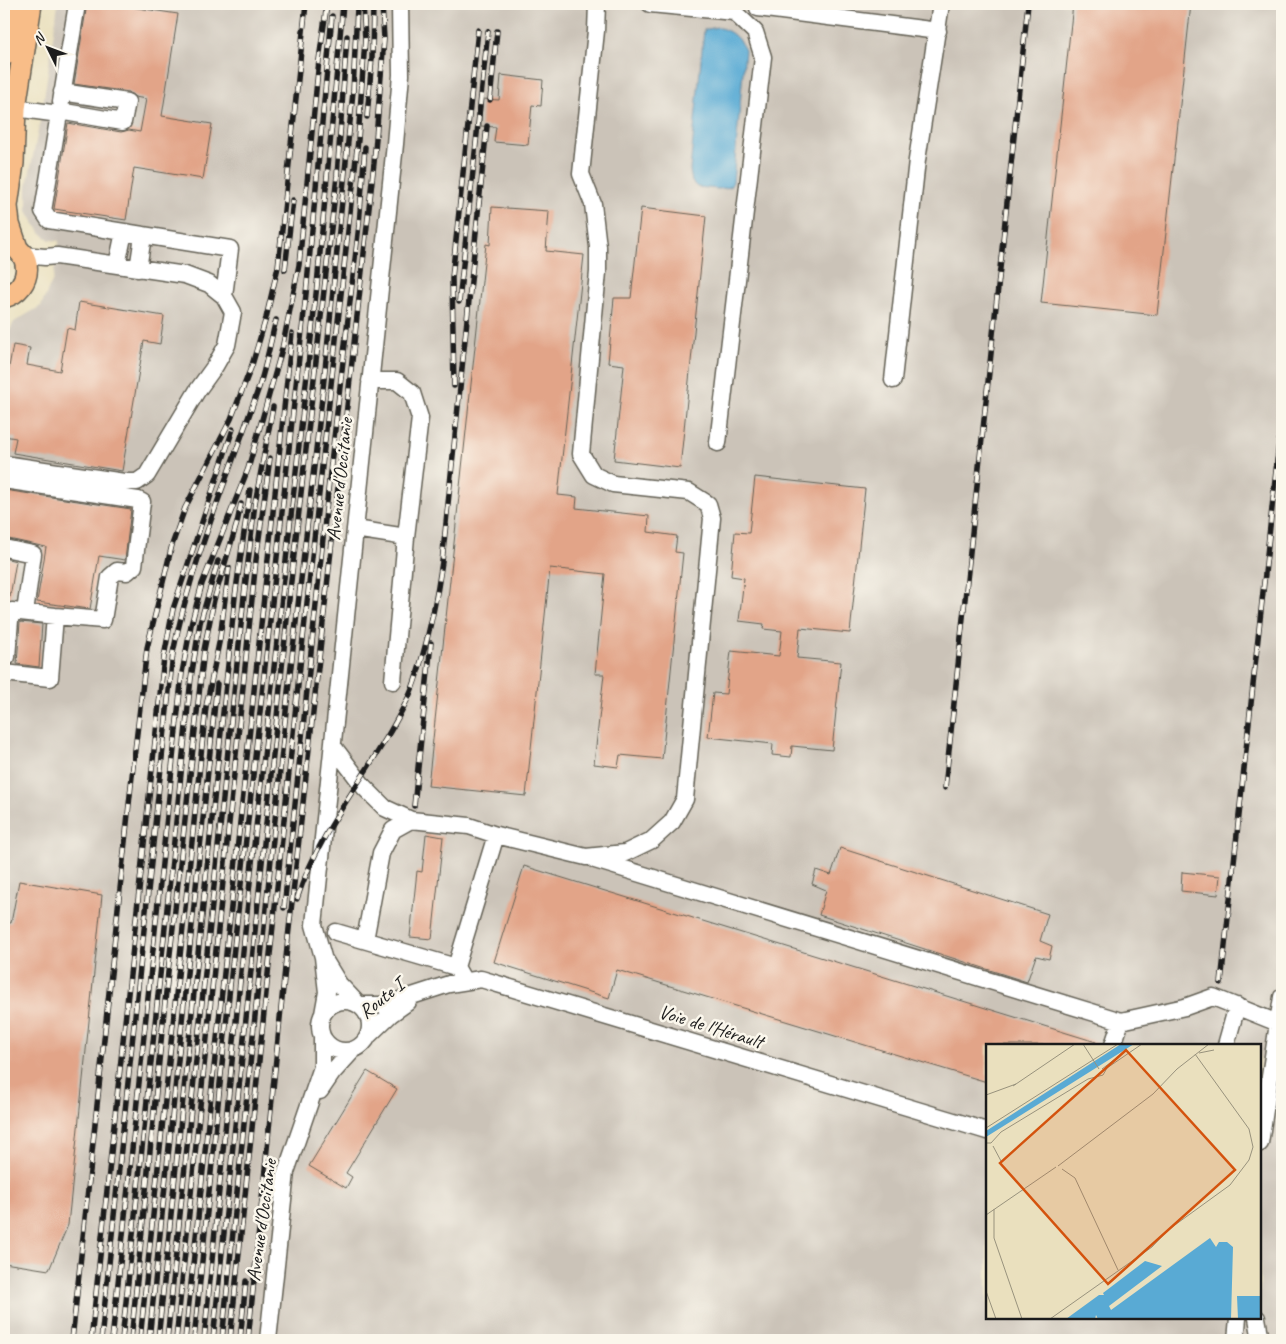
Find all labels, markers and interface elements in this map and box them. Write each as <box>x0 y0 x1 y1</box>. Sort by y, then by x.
north arrow <box>22 22 72 72</box>
text: N <box>29 29 49 49</box>
street label: Avenue d'Occitanie <box>321 415 358 541</box>
street label: Route I <box>354 969 413 1024</box>
street label: Voie de l'Hérault <box>656 999 769 1055</box>
inset map <box>986 1044 1261 1319</box>
street label: Avenue d'Occitanie <box>241 1156 283 1283</box>

